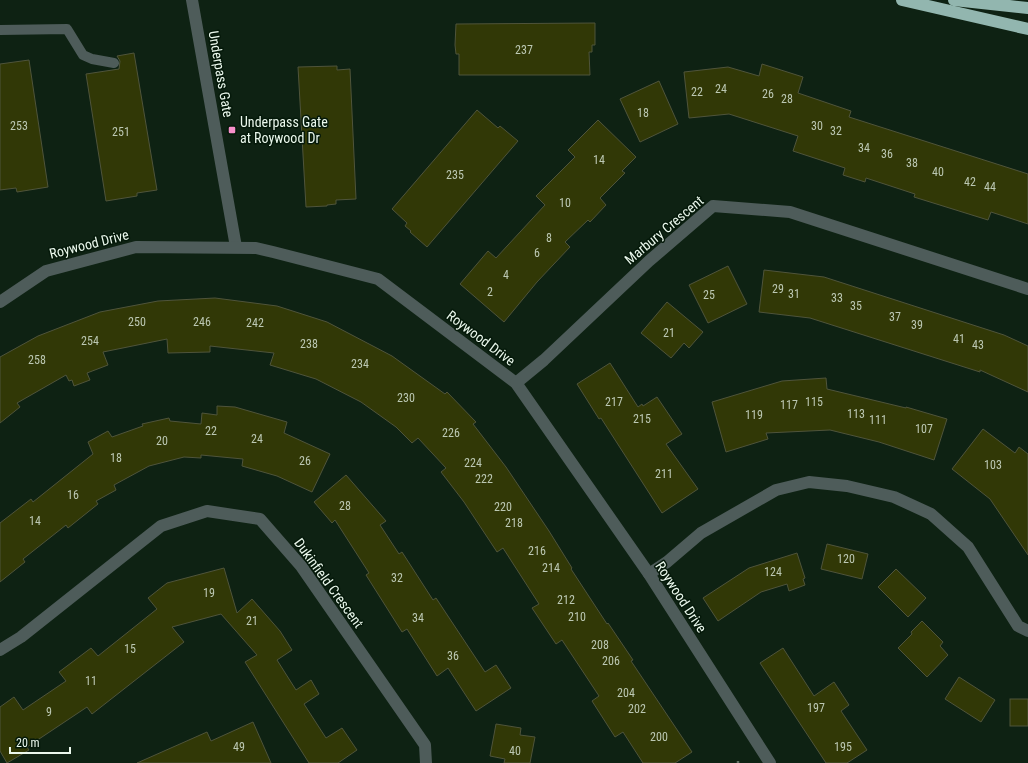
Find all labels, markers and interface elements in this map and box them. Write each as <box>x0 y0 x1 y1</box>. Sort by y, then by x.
street label: Underpass Gate <box>206 29 237 119</box>
house number: 237 <box>515 43 533 57</box>
house number: 24 <box>715 82 727 96</box>
house number: 22 <box>691 85 703 99</box>
house number: 26 <box>762 87 774 101</box>
house number: 28 <box>781 92 793 106</box>
house number: 18 <box>637 106 649 120</box>
place label: Underpass Gate at Roywood Dr <box>240 114 328 146</box>
house number: 253 <box>10 119 28 133</box>
house number: 30 <box>811 119 823 133</box>
house number: 32 <box>830 124 842 138</box>
house number: 251 <box>112 125 130 139</box>
marker: Underpass Gate at Roywood Dr <box>227 125 237 135</box>
house number: 34 <box>858 141 870 155</box>
house number: 36 <box>881 147 893 161</box>
house number: 14 <box>593 153 605 167</box>
house number: 38 <box>906 156 918 170</box>
house number: 40 <box>932 165 944 179</box>
house number: 235 <box>446 168 464 182</box>
house number: 42 <box>964 175 976 189</box>
house number: 44 <box>984 180 996 194</box>
street label: Marbury Crescent <box>621 192 707 268</box>
house number: 10 <box>559 196 571 210</box>
street label: Roywood Drive <box>48 226 131 262</box>
house number: 8 <box>546 231 552 245</box>
house number: 6 <box>534 246 540 260</box>
house number: 4 <box>503 268 509 282</box>
house number: 29 <box>772 282 784 296</box>
house number: 2 <box>487 285 493 299</box>
house number: 31 <box>788 287 800 301</box>
house number: 25 <box>703 288 715 302</box>
house number: 33 <box>831 291 843 305</box>
house number: 35 <box>850 299 862 313</box>
street label: Roywood Drive <box>444 307 519 369</box>
house number: 37 <box>889 310 901 324</box>
house number: 250 <box>128 315 146 329</box>
house number: 246 <box>193 315 211 329</box>
house number: 242 <box>246 316 264 330</box>
house number: 39 <box>911 318 923 332</box>
house number: 21 <box>663 326 675 340</box>
house number: 41 <box>953 332 965 346</box>
house number: 254 <box>81 334 99 348</box>
house number: 238 <box>300 337 318 351</box>
house number: 43 <box>972 338 984 352</box>
house number: 258 <box>28 353 46 367</box>
house number: 234 <box>351 357 369 371</box>
house number: 230 <box>397 391 415 405</box>
house number: 217 <box>605 395 623 409</box>
house number: 115 <box>805 395 823 409</box>
house number: 117 <box>780 398 798 412</box>
house number: 113 <box>847 407 865 421</box>
house number: 119 <box>745 408 763 422</box>
house number: 215 <box>633 412 651 426</box>
house number: 111 <box>869 413 887 427</box>
house number: 107 <box>915 422 933 436</box>
house number: 22 <box>205 424 217 438</box>
house number: 226 <box>442 426 460 440</box>
house number: 24 <box>251 432 263 446</box>
house number: 20 <box>156 434 168 448</box>
house number: 18 <box>110 451 122 465</box>
house number: 26 <box>299 454 311 468</box>
house number: 224 <box>464 456 482 470</box>
house number: 103 <box>984 458 1002 472</box>
house number: 211 <box>655 467 673 481</box>
house number: 222 <box>475 472 493 486</box>
house number: 16 <box>67 488 79 502</box>
house number: 28 <box>339 499 351 513</box>
house number: 220 <box>494 500 512 514</box>
house number: 14 <box>29 514 41 528</box>
house number: 218 <box>505 516 523 530</box>
street label: Dukinfield Crescent <box>291 535 367 631</box>
house number: 216 <box>528 544 546 558</box>
house number: 120 <box>837 552 855 566</box>
street label: Roywood Drive <box>652 558 710 636</box>
house number: 214 <box>542 561 560 575</box>
house number: 124 <box>764 565 782 579</box>
house number: 32 <box>391 571 403 585</box>
house number: 19 <box>203 586 215 600</box>
house number: 212 <box>557 593 575 607</box>
house number: 210 <box>568 610 586 624</box>
house number: 34 <box>412 611 424 625</box>
house number: 21 <box>246 614 258 628</box>
house number: 208 <box>591 638 609 652</box>
house number: 15 <box>124 642 136 656</box>
house number: 36 <box>447 649 459 663</box>
house number: 206 <box>602 654 620 668</box>
house number: 11 <box>85 674 97 688</box>
house number: 204 <box>617 686 635 700</box>
house number: 197 <box>807 701 825 715</box>
house number: 202 <box>628 702 646 716</box>
house number: 9 <box>46 705 52 719</box>
scale bar <box>10 729 70 755</box>
house number: 200 <box>650 730 668 744</box>
text: 20 m <box>16 736 40 750</box>
house number: 49 <box>233 740 245 754</box>
house number: 195 <box>834 740 852 754</box>
house number: 40 <box>509 744 521 758</box>

